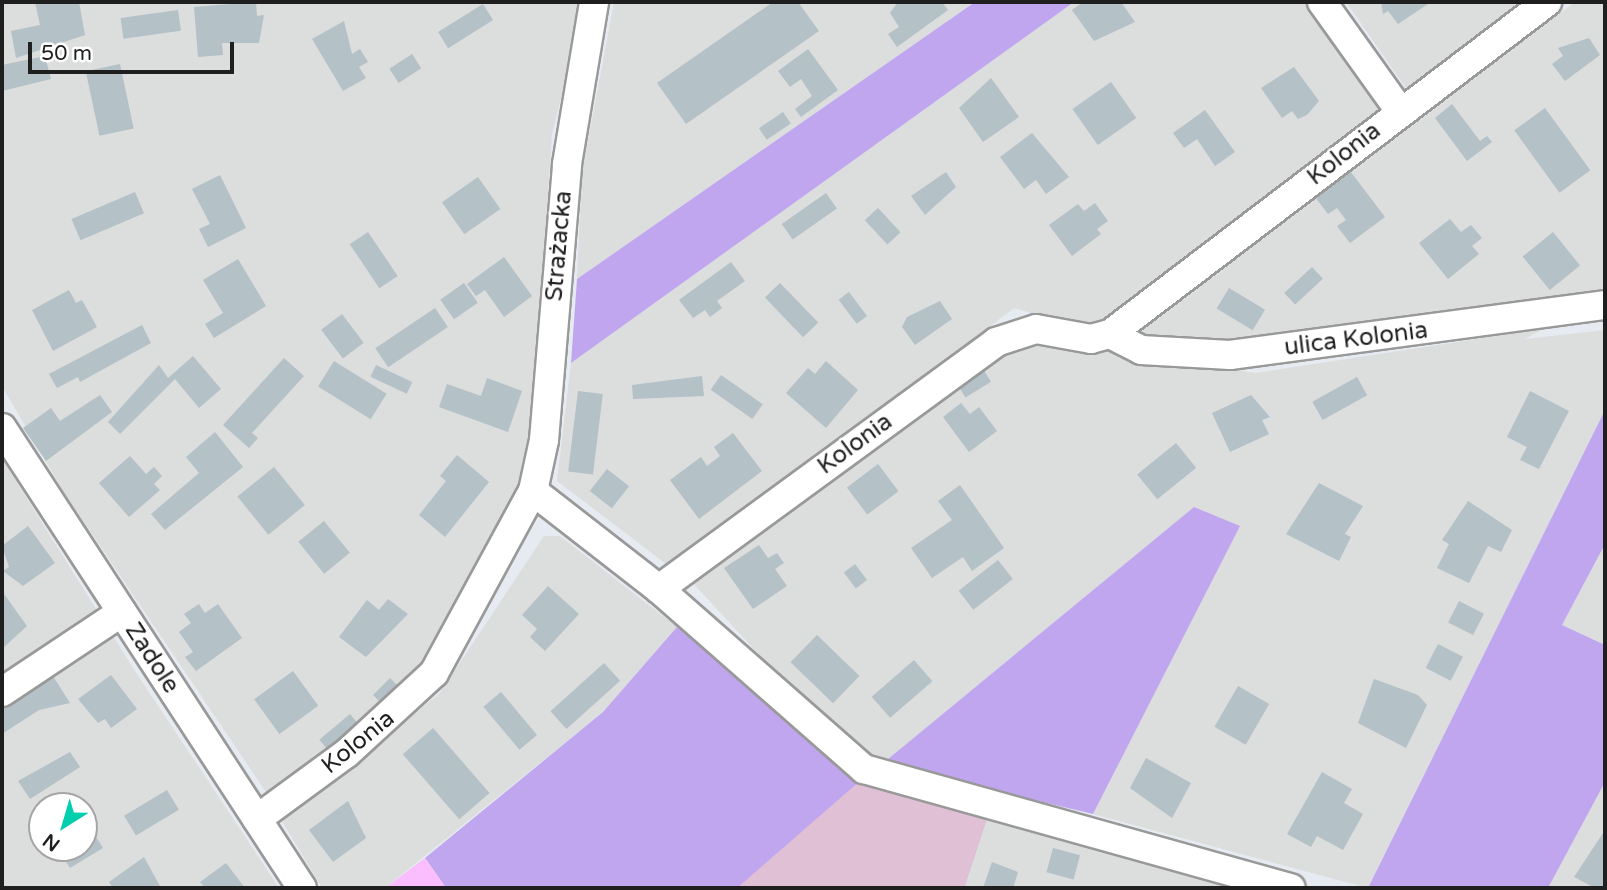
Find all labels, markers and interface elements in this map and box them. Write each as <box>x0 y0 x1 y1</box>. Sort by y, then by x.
scale bar <box>32 28 238 72</box>
text: 50 m <box>41 41 92 66</box>
street label: Kolonia <box>1302 116 1386 192</box>
street label: Strażacka <box>540 190 578 302</box>
street label: ulica Kolonia <box>1283 316 1429 362</box>
street label: Kolonia <box>812 407 898 481</box>
street label: Zadole <box>119 617 185 699</box>
street label: Kolonia <box>316 704 400 780</box>
north arrow <box>28 792 98 862</box>
text: N <box>39 829 64 856</box>

